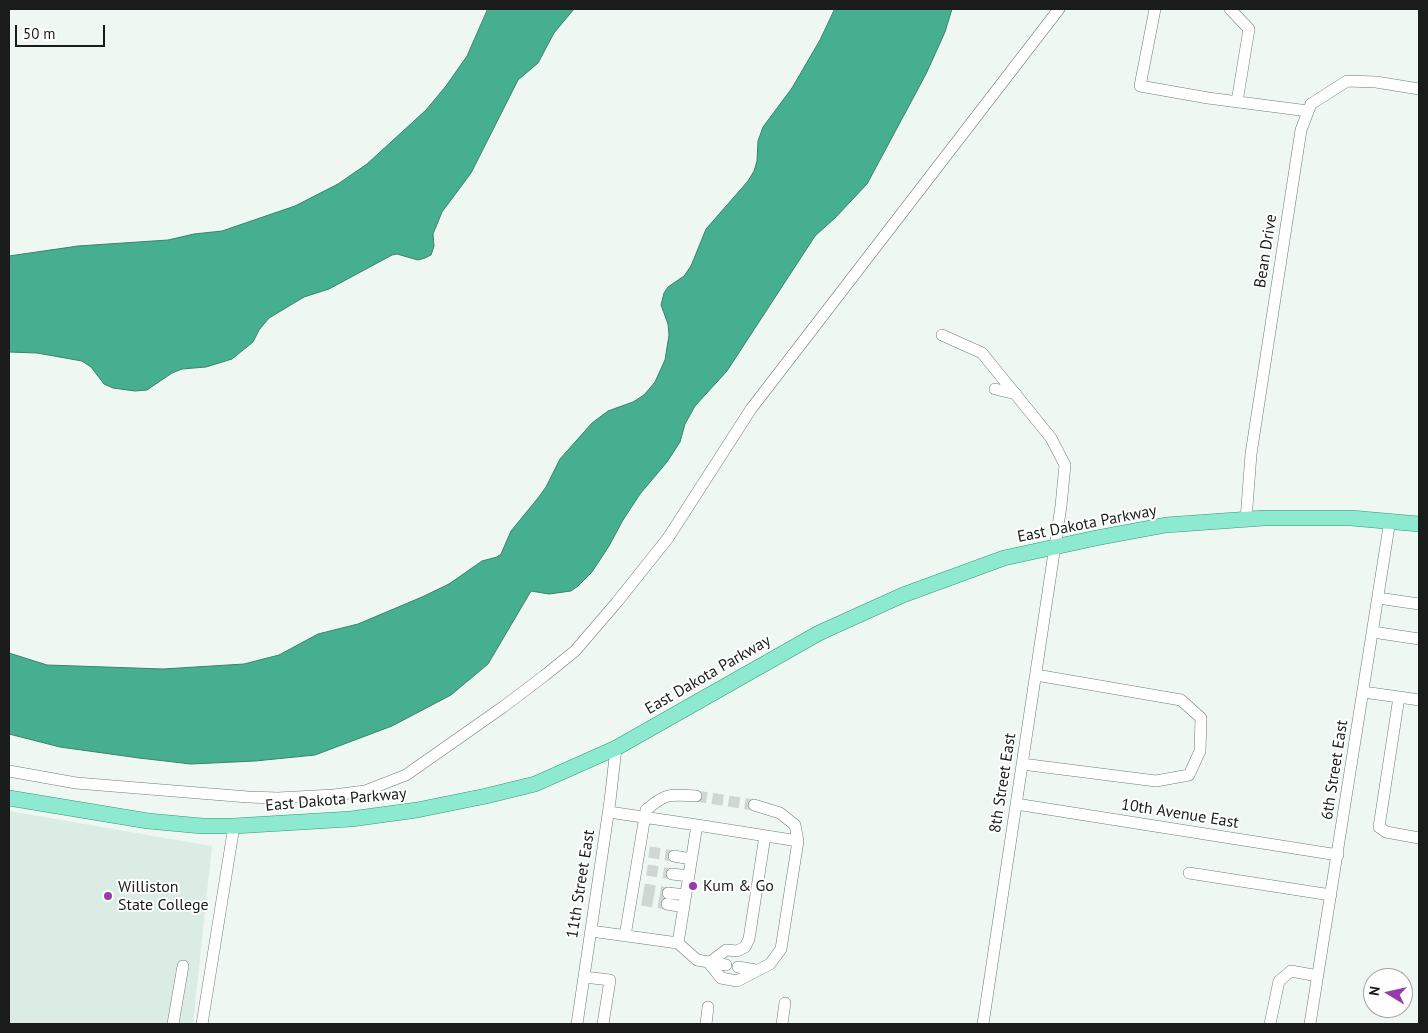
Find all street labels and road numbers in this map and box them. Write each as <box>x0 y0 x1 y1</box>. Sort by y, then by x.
street label: Bean Drive <box>1251 213 1281 289</box>
street label: East Dakota Parkway <box>1016 501 1158 547</box>
street label: East Dakota Parkway <box>642 631 774 719</box>
street label: 6th Street East <box>1318 719 1352 821</box>
street label: 8th Street East <box>986 732 1020 834</box>
street label: East Dakota Parkway <box>265 784 407 816</box>
street label: 10th Avenue East <box>1120 795 1240 833</box>
street label: 11th Street East <box>563 828 599 940</box>

